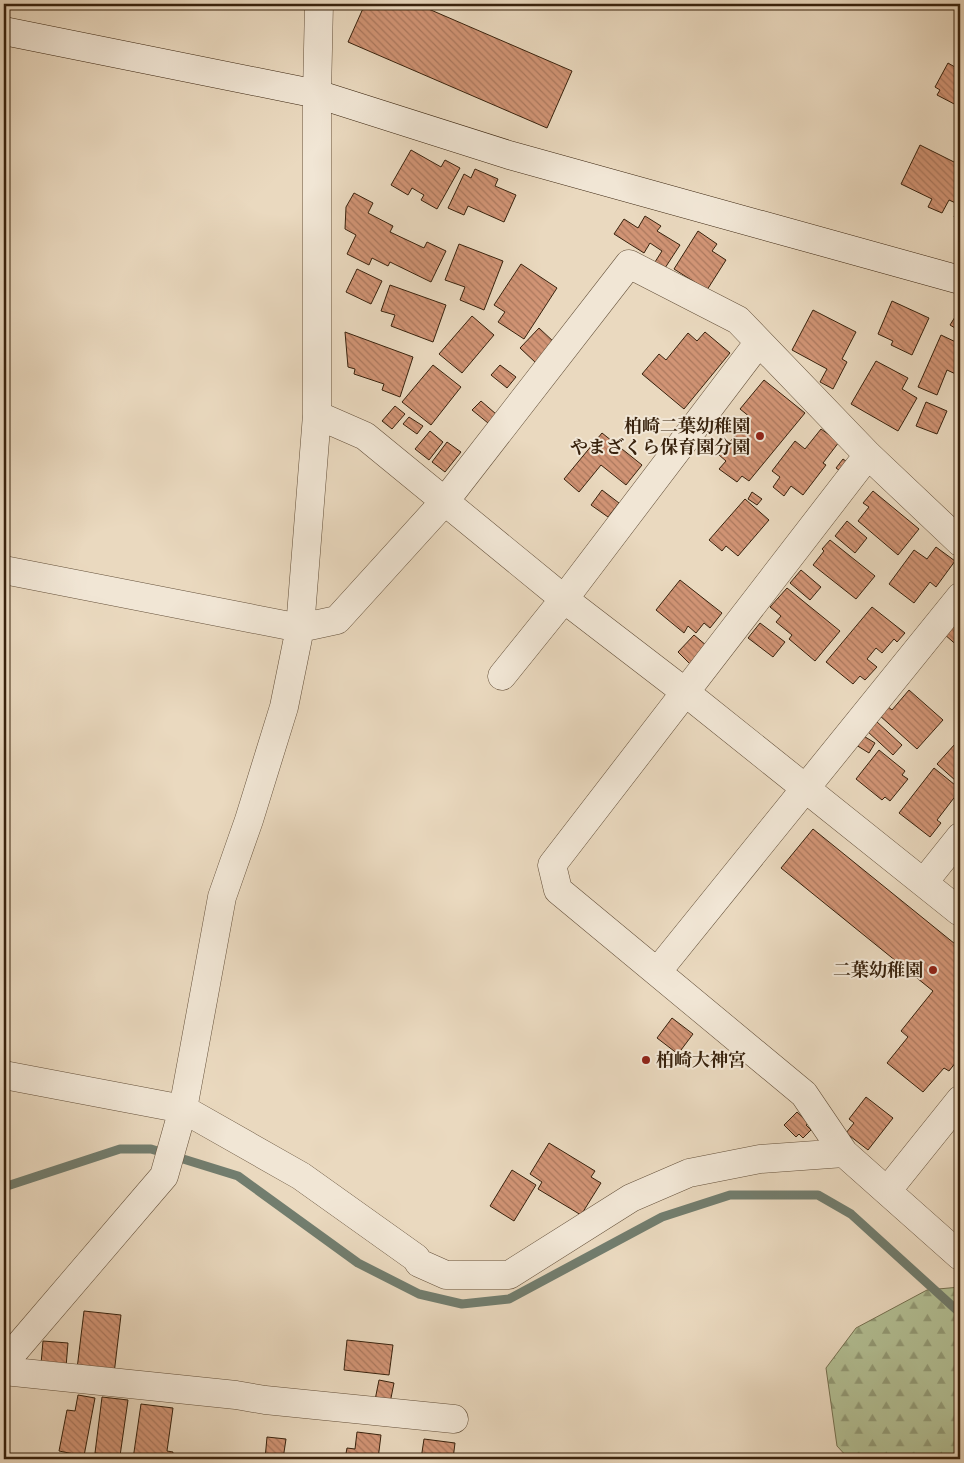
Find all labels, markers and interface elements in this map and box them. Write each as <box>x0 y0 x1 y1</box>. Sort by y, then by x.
place label: 柏崎二葉幼稚園 やまざくら保育園分園 <box>570 414 750 459</box>
marker: 柏崎二葉幼稚園 やまざくら保育園分園 <box>754 430 766 442</box>
place label: 二葉幼稚園 <box>833 958 923 982</box>
marker: 二葉幼稚園 <box>927 964 939 976</box>
place label: 柏崎大神宮 <box>656 1048 746 1072</box>
marker: 柏崎大神宮 <box>640 1054 652 1066</box>

